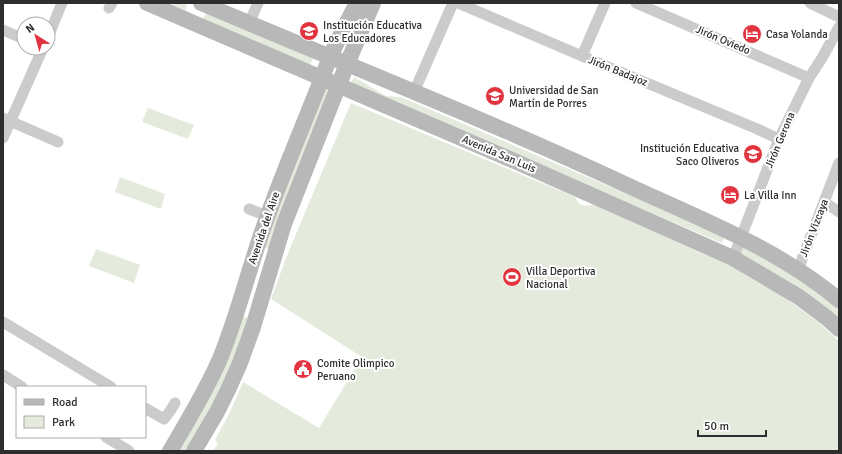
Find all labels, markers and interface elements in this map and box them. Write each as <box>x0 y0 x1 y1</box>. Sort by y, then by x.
north arrow <box>16 16 56 56</box>
place label: Institución Educativa Los Educadores <box>323 19 423 45</box>
school or university icon: Institución Educativa Los Educadores <box>298 20 320 42</box>
text: N <box>23 21 37 36</box>
street label: Jirón Oviedo <box>694 23 753 57</box>
hotel icon: Casa Yolanda <box>741 23 763 45</box>
place label: Casa Yolanda <box>766 28 828 41</box>
street label: Jirón Badajoz <box>586 53 650 89</box>
place label: Universidad de San Martín de Porres <box>509 84 599 110</box>
school or university icon: Universidad de San Martín de Porres <box>484 85 506 107</box>
street label: Jirón Gerona <box>762 110 798 170</box>
street label: Avenida San Luis <box>460 133 538 176</box>
place label: Institución Educativa Saco Oliveros <box>640 142 739 168</box>
school or university icon: Institución Educativa Saco Oliveros <box>742 143 764 165</box>
hotel icon: La Villa Inn <box>719 184 741 206</box>
place label: La Villa Inn <box>744 189 797 202</box>
street label: Avenida del Aire <box>246 190 282 266</box>
street label: Jirón Vizcaya <box>797 197 831 259</box>
place label: Villa Deportiva Nacional <box>526 265 596 291</box>
sports icon: Villa Deportiva Nacional <box>501 266 523 288</box>
place label: Comite Olimpico Peruano <box>317 357 395 383</box>
public building icon: Comite Olimpico Peruano <box>292 358 314 380</box>
legend <box>16 386 146 438</box>
text: Road <box>52 395 78 410</box>
scale bar <box>698 412 766 438</box>
text: Park <box>52 415 75 430</box>
text: 50 m <box>704 419 729 434</box>

